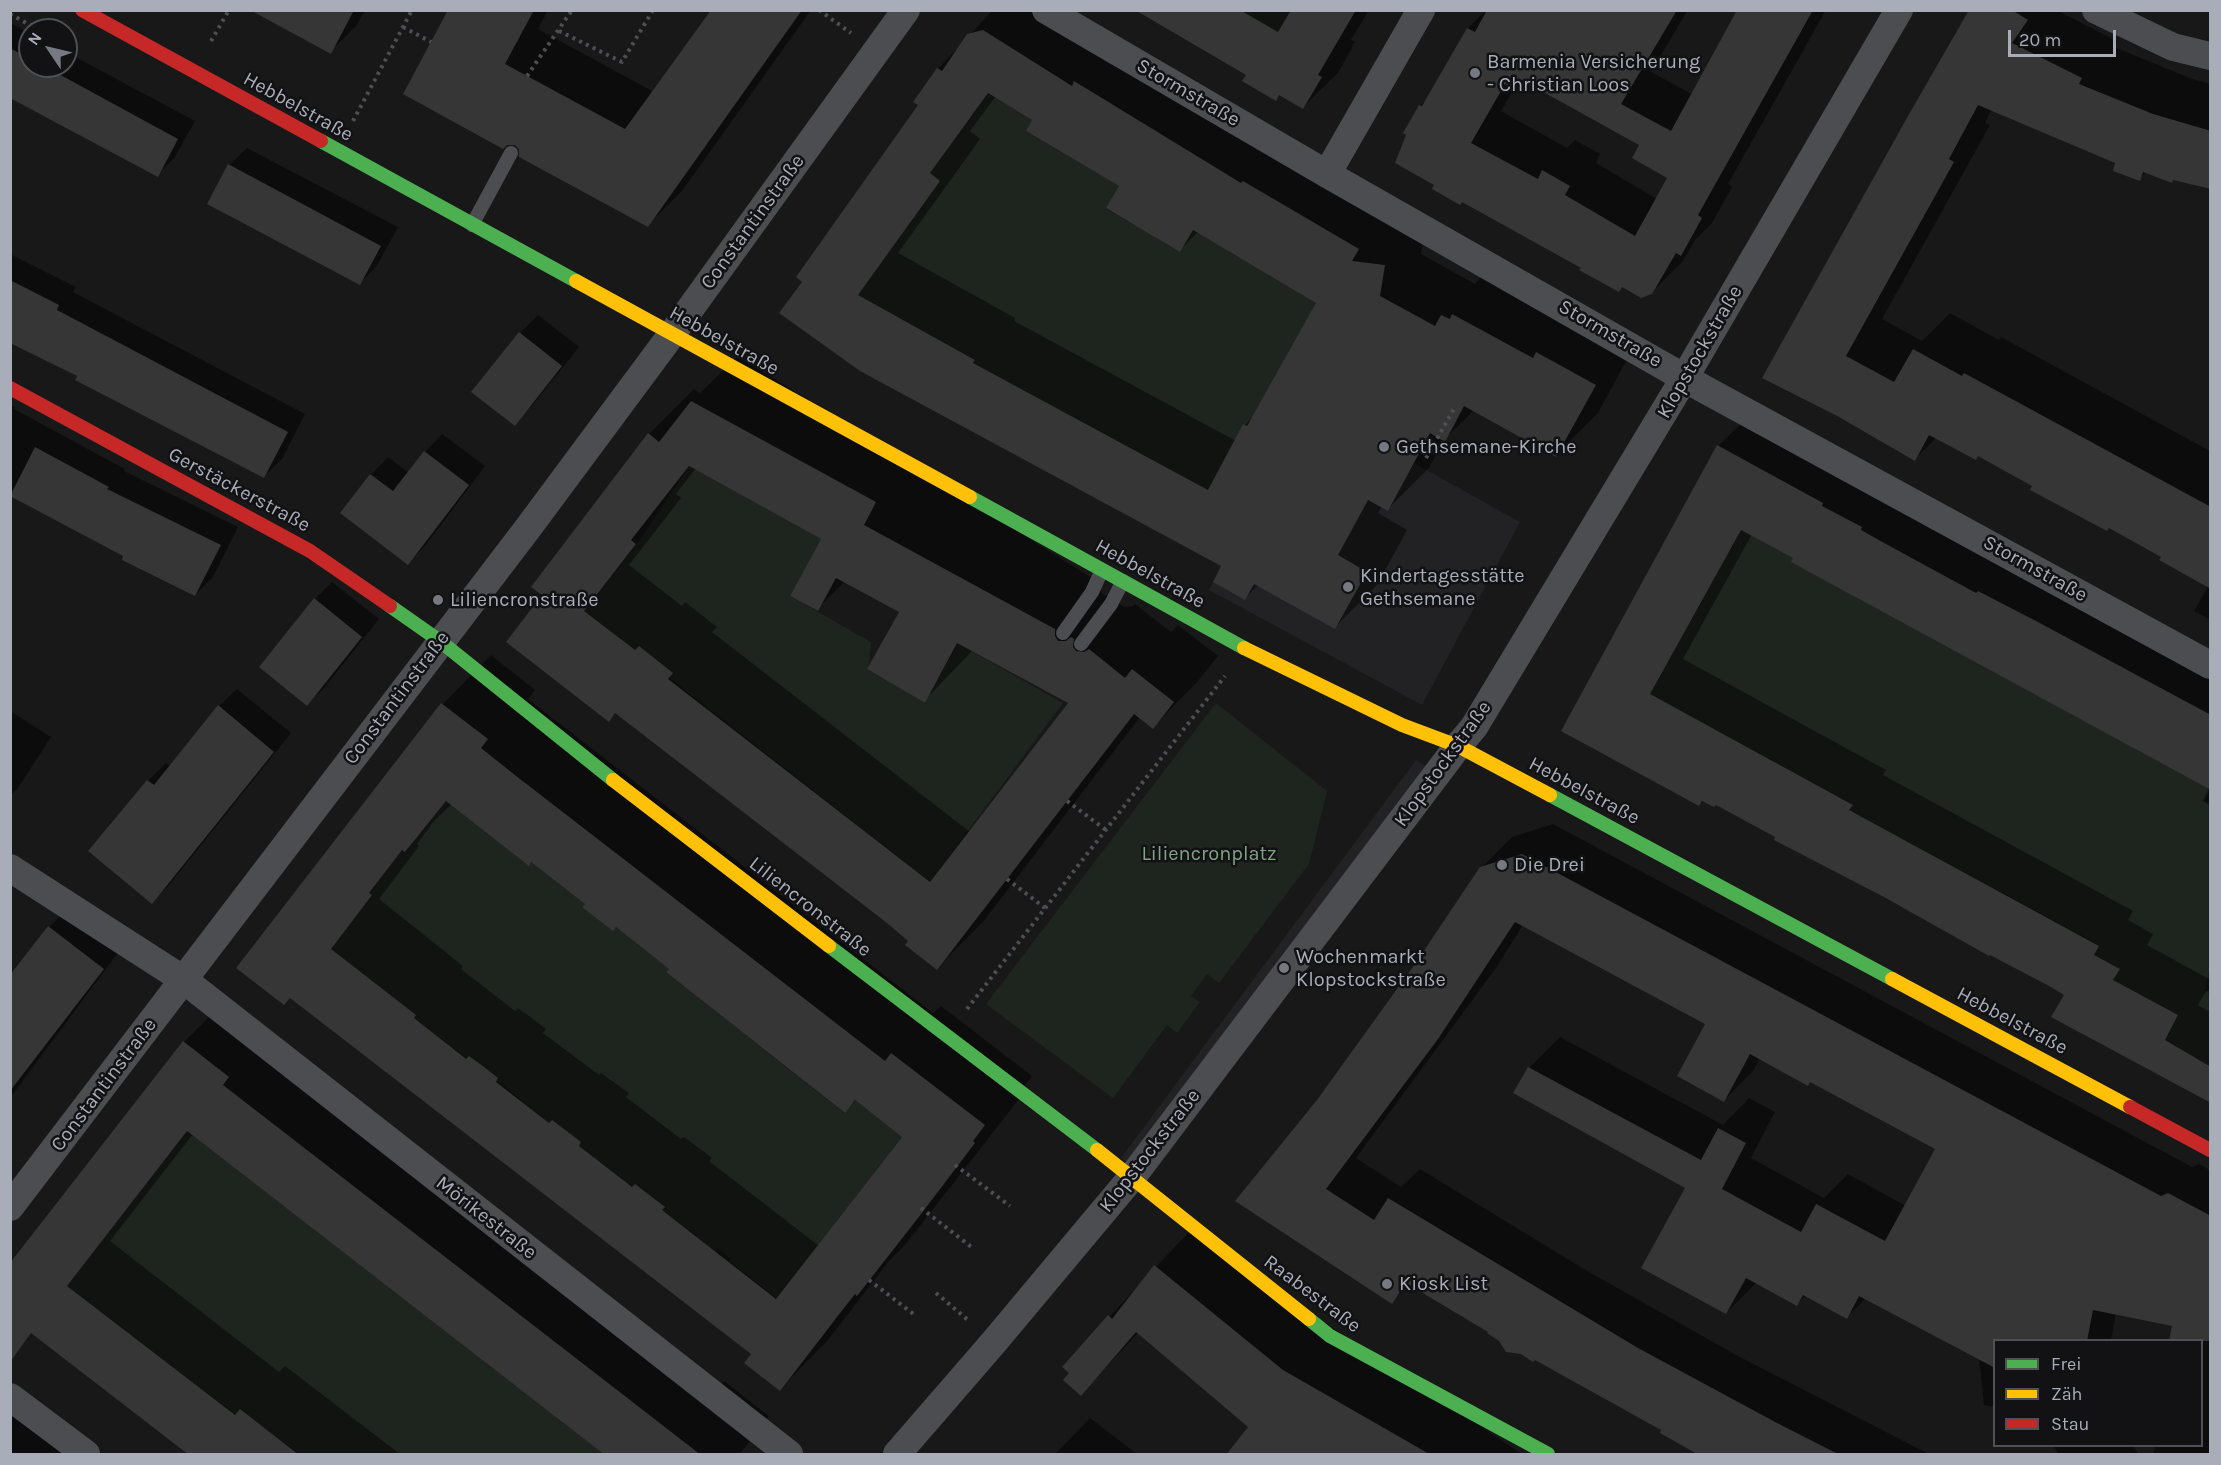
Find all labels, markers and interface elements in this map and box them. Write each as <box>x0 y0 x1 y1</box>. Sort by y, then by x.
north arrow <box>18 18 78 78</box>
scale bar <box>2011 18 2119 56</box>
text: N <box>23 28 46 49</box>
text: 20 m <box>2019 29 2061 51</box>
place label: Barmenia Versicherung - Christian Loos <box>1487 50 1700 97</box>
street label: Stormstraße <box>1132 54 1244 132</box>
marker: Barmenia Versicherung - Christian Loos <box>1468 66 1482 80</box>
street label: Hebbelstraße <box>239 67 357 147</box>
street label: Constantinstraße <box>696 150 810 294</box>
street label: Klopstockstraße <box>1652 281 1748 423</box>
street label: Stormstraße <box>1554 295 1666 373</box>
street label: Hebbelstraße <box>665 301 783 381</box>
place label: Gethsemane-Kirche <box>1396 435 1577 459</box>
marker: Gethsemane-Kirche <box>1377 440 1391 454</box>
street label: Gerstäckerstraße <box>164 442 314 538</box>
street label: Stormstraße <box>1979 531 2091 607</box>
street label: Hebbelstraße <box>1091 534 1209 614</box>
place label: Kindertagesstätte Gethsemane <box>1360 564 1524 611</box>
marker: Kindertagesstätte Gethsemane <box>1341 580 1355 594</box>
place label: Liliencronstraße <box>450 588 599 612</box>
marker: Liliencronstraße <box>431 593 445 607</box>
street label: Constantinstraße <box>339 627 455 769</box>
street label: Klopstockstraße <box>1389 696 1497 832</box>
street label: Hebbelstraße <box>1524 752 1644 830</box>
park label: Liliencronplatz <box>1141 842 1277 866</box>
street label: Liliencronstraße <box>744 852 876 962</box>
place label: Die Drei <box>1514 853 1585 877</box>
marker: Die Drei <box>1495 858 1509 872</box>
place label: Wochenmarkt Klopstockstraße <box>1296 945 1446 992</box>
marker: Wochenmarkt Klopstockstraße <box>1277 961 1291 975</box>
street label: Hebbelstraße <box>1952 982 2072 1060</box>
street label: Constantinstraße <box>46 1014 162 1156</box>
street label: Klopstockstraße <box>1094 1085 1206 1217</box>
street label: Mörikestraße <box>431 1171 541 1265</box>
street label: Raabestraße <box>1259 1250 1365 1338</box>
place label: Kiosk List <box>1399 1272 1488 1296</box>
marker: Kiosk List <box>1380 1277 1394 1291</box>
legend <box>1993 1339 2203 1447</box>
text: Frei <box>2051 1353 2082 1375</box>
text: Zäh <box>2051 1383 2082 1405</box>
text: Stau <box>2051 1413 2089 1435</box>

